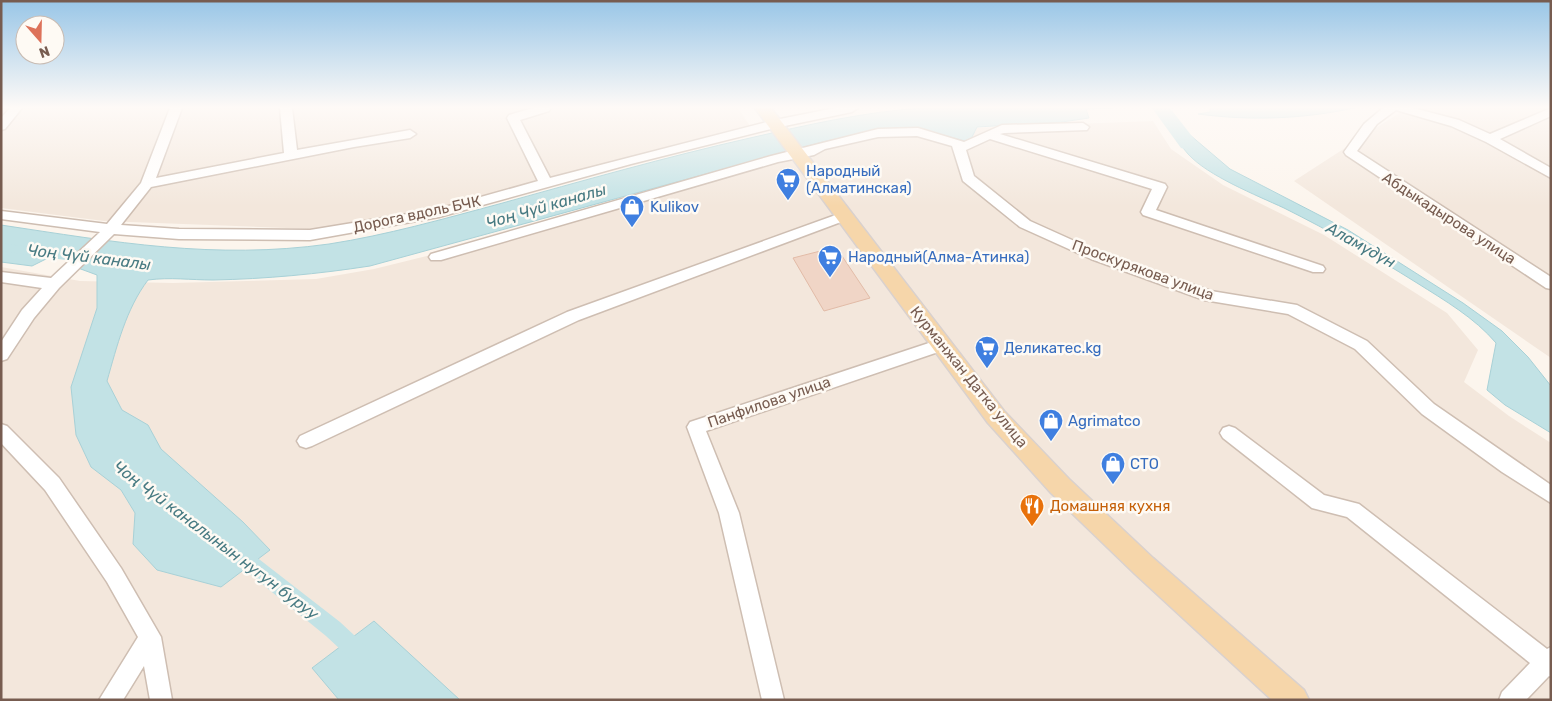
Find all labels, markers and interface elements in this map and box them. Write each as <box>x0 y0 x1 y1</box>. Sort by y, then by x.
north arrow <box>15 15 65 65</box>
text: N <box>37 42 52 61</box>
place label: Народный (Алматинская) <box>806 162 912 197</box>
supermarket icon: Народный (Алматинская) <box>775 167 801 201</box>
street label: Абдыкадырова улица <box>1379 168 1519 268</box>
water label: Чоң Чүй каналы <box>484 180 608 232</box>
street label: Дорога вдоль БЧК <box>352 192 483 236</box>
shop icon: Kulikov <box>619 194 645 228</box>
place label: Kulikov <box>650 198 699 216</box>
water label: Аламүдүн <box>1322 218 1399 272</box>
street label: Проскурякова улица <box>1070 236 1216 304</box>
water label: Чоң Чүй каналы <box>26 240 152 274</box>
supermarket icon: Народный(Алма-Атинка) <box>817 244 843 278</box>
place label: Народный(Алма-Атинка) <box>848 248 1029 266</box>
street label: Курманжан Датка улица <box>906 303 1032 451</box>
supermarket icon: Деликатес.kg <box>974 335 1000 369</box>
place label: Деликатес.kg <box>1004 339 1102 357</box>
street label: Панфилова улица <box>705 373 833 431</box>
shop icon: Agrimatco <box>1038 408 1064 442</box>
place label: Agrimatco <box>1068 412 1141 430</box>
shop icon: СТО <box>1100 451 1126 485</box>
place label: СТО <box>1130 455 1159 473</box>
water label: Чоң Чүй каналынын нугун буруу <box>110 457 323 624</box>
restaurant icon: Домашняя кухня <box>1019 493 1045 527</box>
place label: Домашняя кухня <box>1050 497 1170 515</box>

